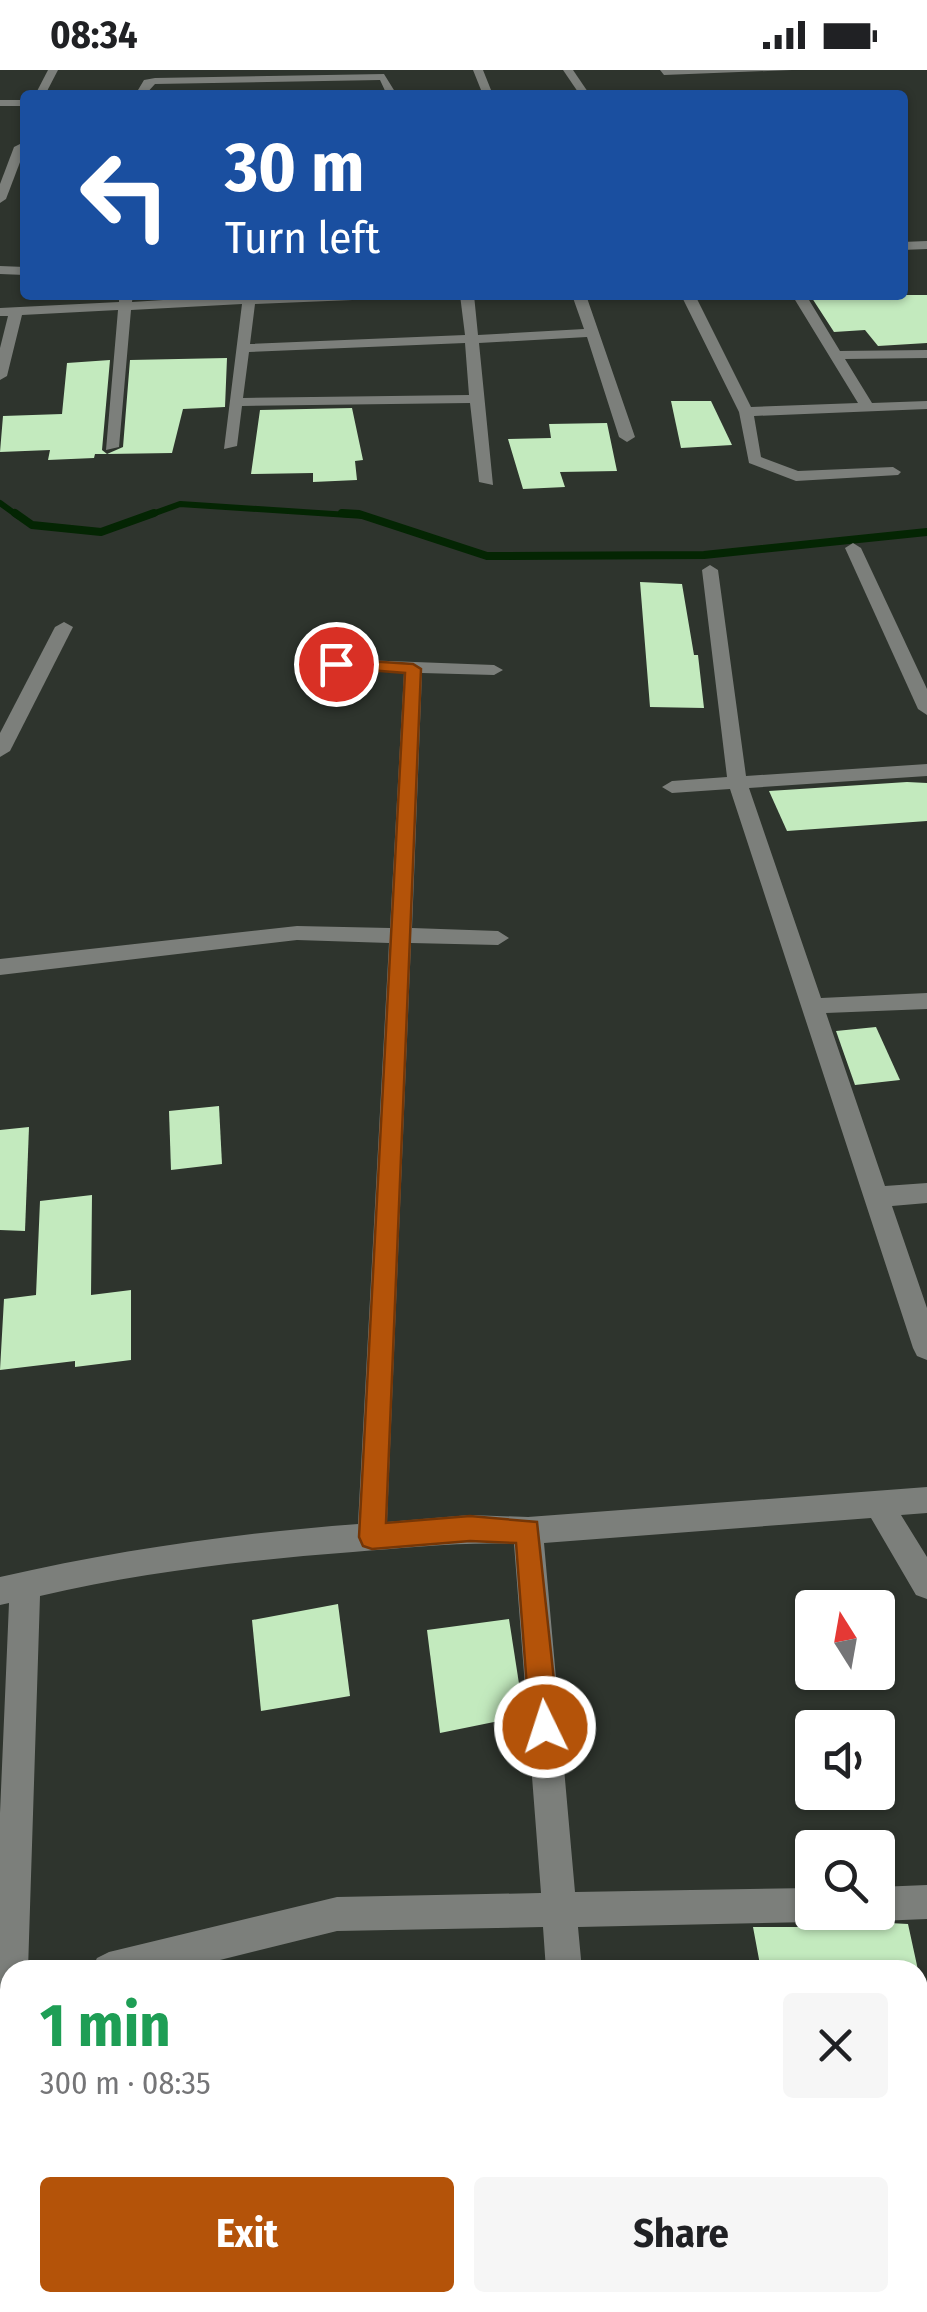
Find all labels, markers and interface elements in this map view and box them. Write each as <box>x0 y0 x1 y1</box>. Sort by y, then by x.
text: 08:34 <box>50 12 138 58</box>
text: 30 m <box>225 126 364 210</box>
icon: left <box>60 130 190 260</box>
text: Turn left <box>225 211 380 265</box>
pin <box>294 622 379 707</box>
icon: arrive <box>309 637 364 692</box>
north arrow <box>795 1590 895 1690</box>
map controls <box>795 1590 895 1930</box>
position arrow <box>493 1675 597 1779</box>
button: sound <box>795 1710 895 1810</box>
button: search <box>795 1830 895 1930</box>
text: 1 min <box>40 1990 171 2062</box>
button: close <box>783 1993 888 2098</box>
text: 300 m · 08:35 <box>40 2064 211 2102</box>
button: Exit <box>40 2177 454 2292</box>
button: Share <box>474 2177 888 2292</box>

